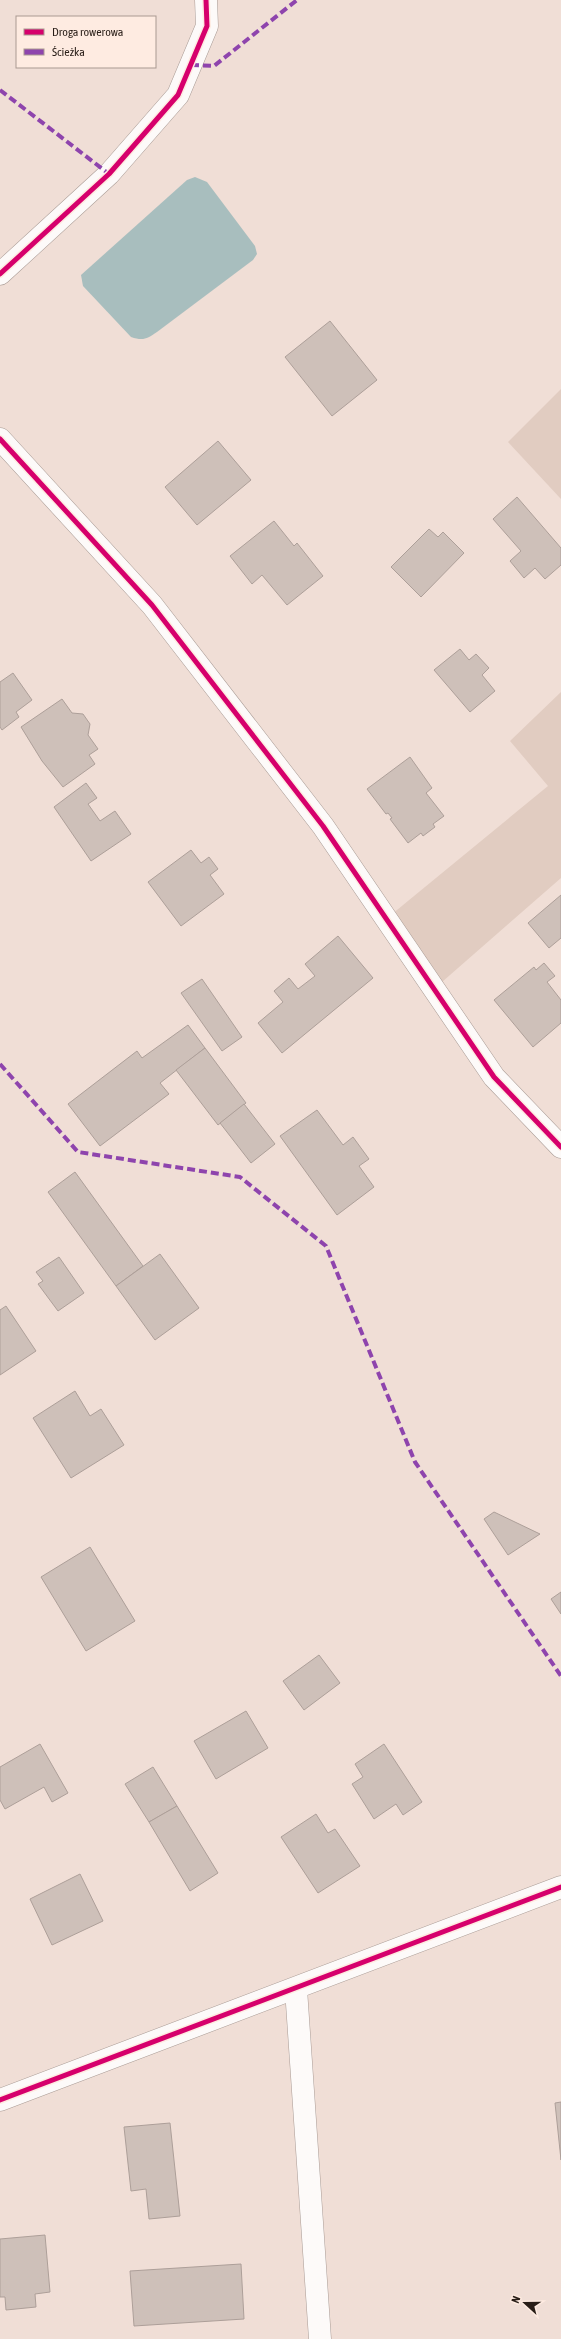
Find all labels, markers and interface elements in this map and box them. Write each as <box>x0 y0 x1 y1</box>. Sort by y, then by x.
legend <box>16 16 156 68</box>
text: Droga rowerowa <box>52 25 123 39</box>
text: Ścieżka <box>52 45 85 59</box>
north arrow <box>505 2283 545 2323</box>
text: N <box>509 2294 522 2305</box>

